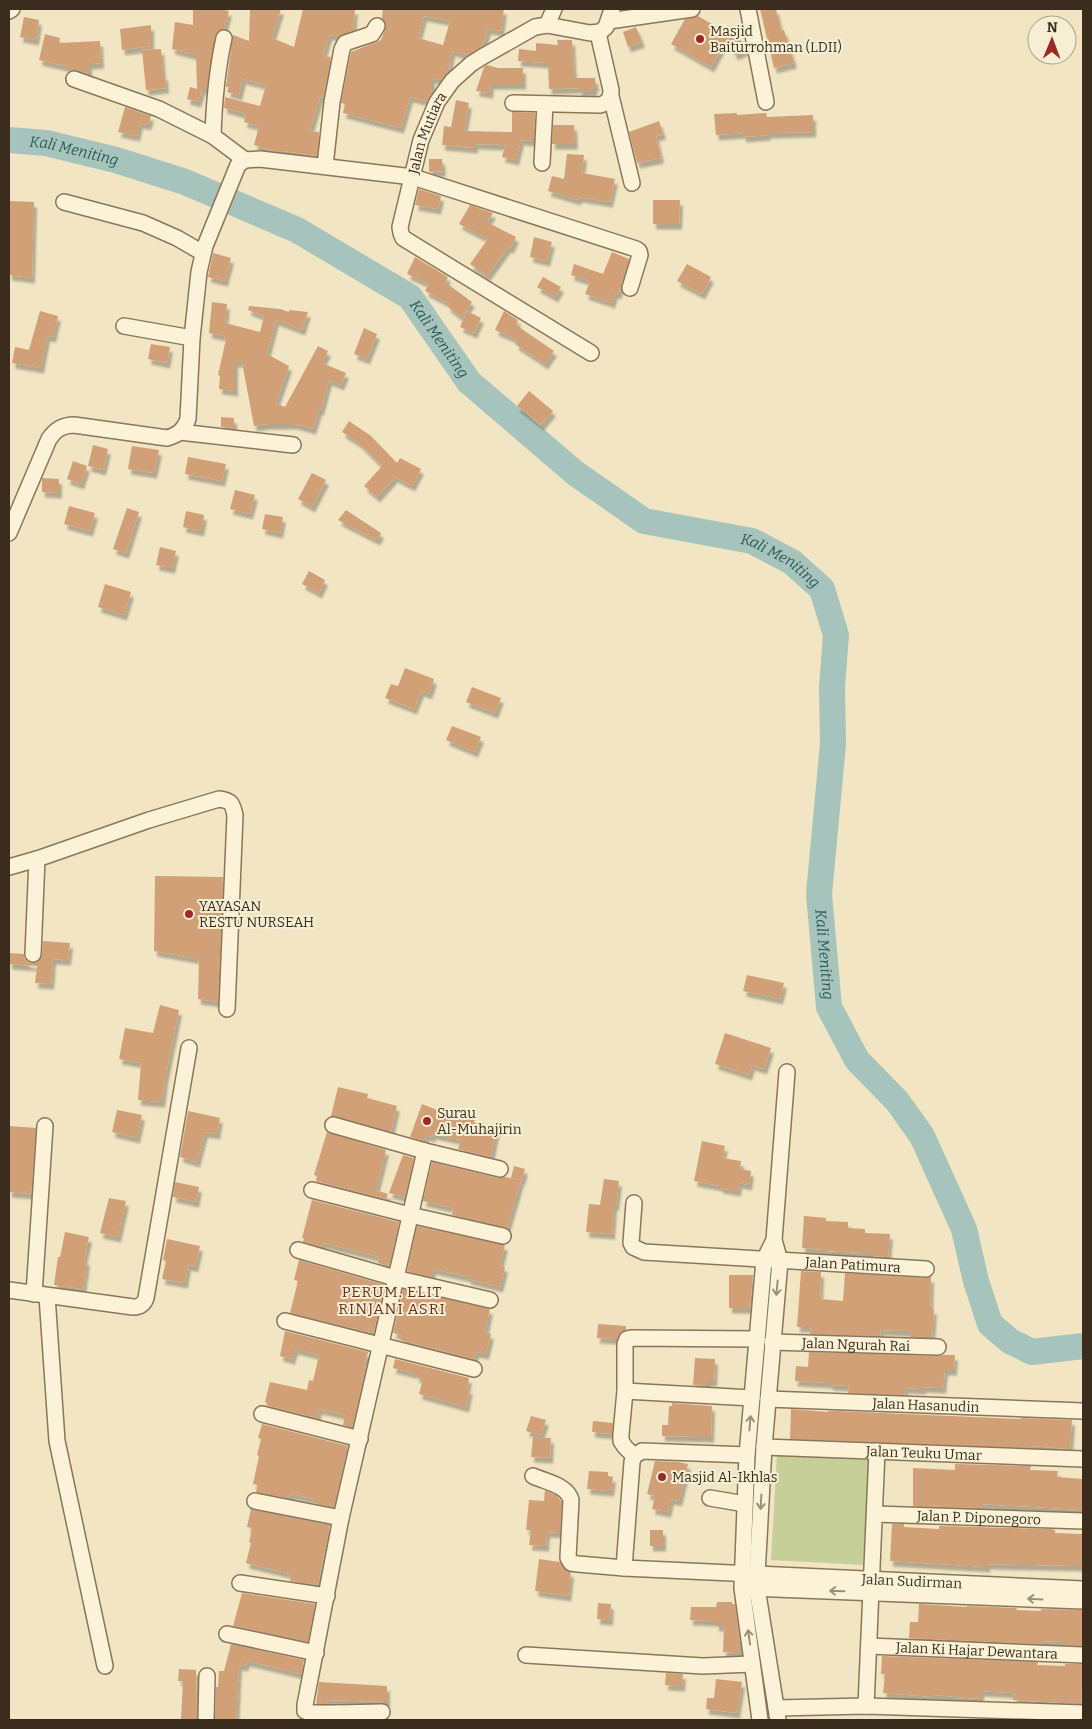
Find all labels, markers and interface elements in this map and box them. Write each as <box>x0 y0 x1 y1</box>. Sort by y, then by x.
north arrow <box>1027 15 1077 65</box>
text: N <box>1047 19 1058 36</box>
place label: Masjid Baiturrohman (LDII) <box>710 23 842 56</box>
marker: Masjid Baiturrohman (LDII) <box>694 33 706 45</box>
street label: Jalan Mutiara <box>404 88 450 177</box>
water label: Kali Meniting <box>29 133 120 169</box>
water label: Kali Meniting <box>406 297 473 382</box>
water label: Kali Meniting <box>739 530 824 592</box>
place label: YAYASAN RESTU NURSEAH <box>199 898 314 931</box>
marker: YAYASAN RESTU NURSEAH <box>183 908 195 920</box>
water label: Kali Meniting <box>811 908 837 1001</box>
place label: Surau Al-Muhajirin <box>437 1105 522 1138</box>
marker: Surau Al-Muhajirin <box>421 1115 433 1127</box>
street label: Jalan Patimura <box>804 1253 902 1276</box>
one-way arrow <box>772 1280 782 1296</box>
district label: PERUM. ELIT RINJANI ASRI <box>338 1283 446 1318</box>
street label: Jalan Ngurah Rai <box>801 1334 910 1355</box>
street label: Jalan Hasanudin <box>871 1394 980 1416</box>
one-way arrow <box>745 1415 755 1431</box>
street label: Jalan Teuku Umar <box>865 1442 982 1464</box>
place label: Masjid Al-Ikhlas <box>672 1469 777 1486</box>
marker: Masjid Al-Ikhlas <box>656 1471 668 1483</box>
one-way arrow <box>756 1494 765 1510</box>
street label: Jalan P. Diponegoro <box>916 1507 1041 1528</box>
street label: Jalan Sudirman <box>860 1570 963 1592</box>
one-way arrow <box>829 1586 846 1596</box>
one-way arrow <box>1027 1595 1043 1604</box>
one-way arrow <box>743 1630 753 1646</box>
street label: Jalan Ki Hajar Dewantara <box>895 1639 1058 1662</box>

